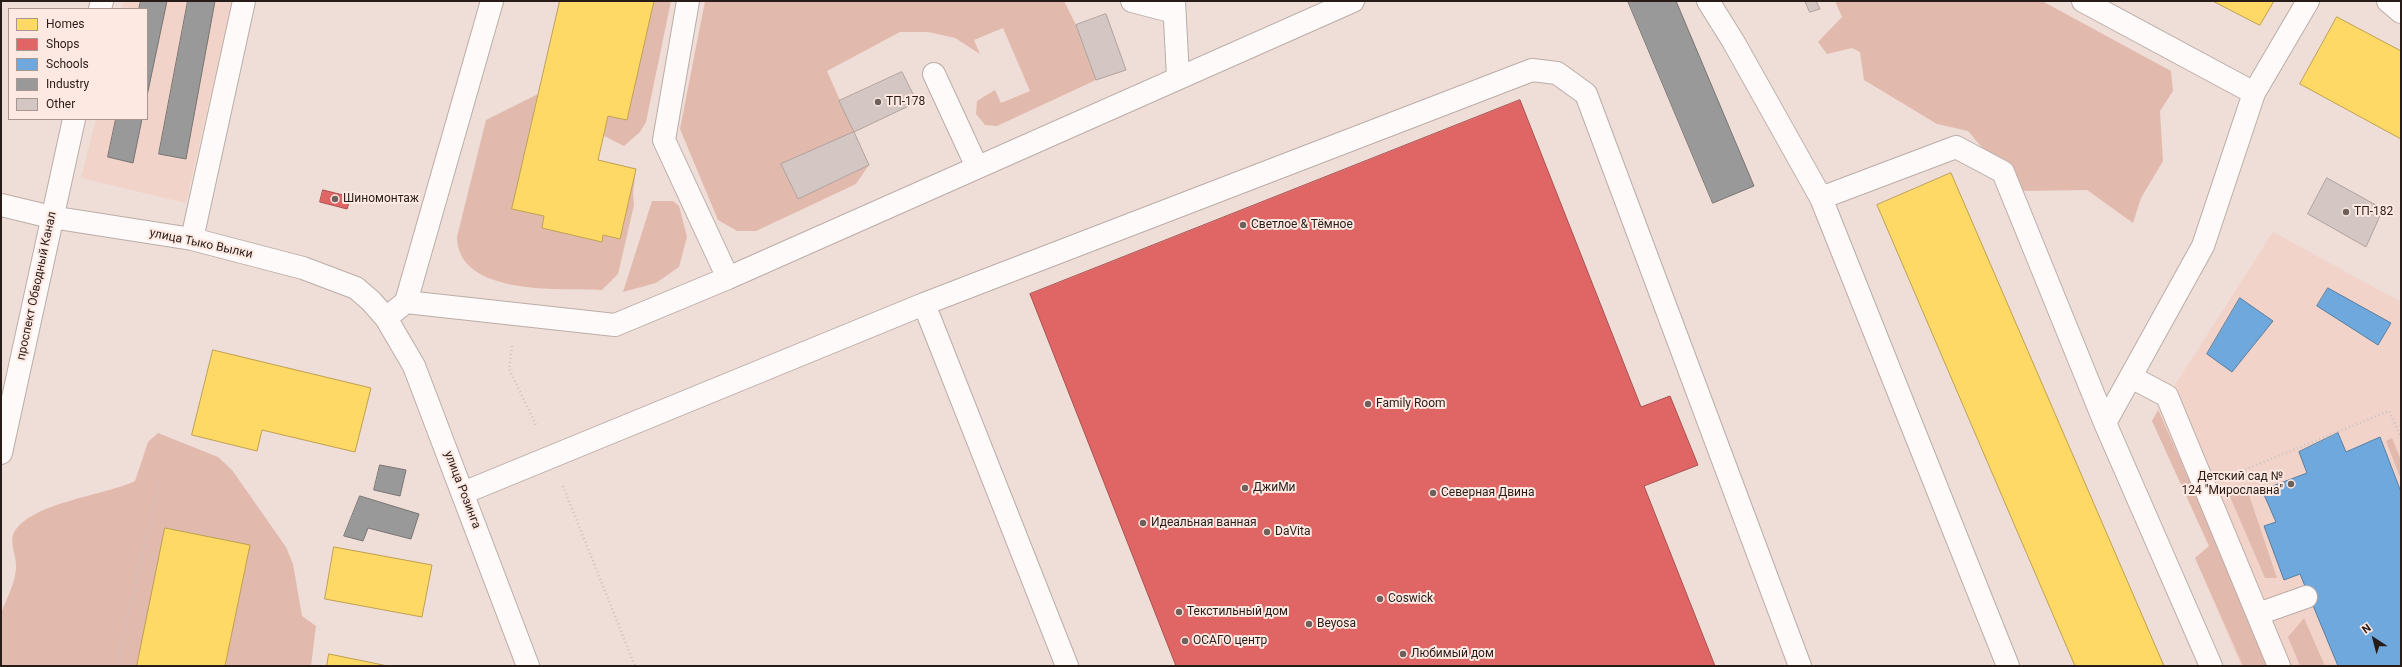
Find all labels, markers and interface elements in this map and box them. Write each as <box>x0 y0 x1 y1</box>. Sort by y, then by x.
legend <box>8 8 148 120</box>
text: Homes <box>46 17 84 31</box>
text: Shops <box>46 37 80 51</box>
text: Schools <box>46 57 89 71</box>
text: Industry <box>46 77 89 91</box>
place label: ТП-178 <box>886 95 925 109</box>
text: Other <box>46 97 75 111</box>
marker: ТП-178 <box>873 97 883 107</box>
place label: Шиномонтаж <box>343 192 419 206</box>
marker: Шиномонтаж <box>330 194 340 204</box>
place label: ТП-182 <box>2354 205 2393 219</box>
marker: ТП-182 <box>2341 207 2351 217</box>
street label: проспект Обводный Канал <box>14 210 60 362</box>
place label: Светлое & Тёмное <box>1251 218 1353 232</box>
marker: Светлое & Тёмное <box>1238 220 1248 230</box>
street label: улица Тыко Вылки <box>148 226 254 262</box>
place label: Family Room <box>1376 397 1446 411</box>
marker: Family Room <box>1363 399 1373 409</box>
street label: улица Розинга <box>441 449 483 531</box>
place label: Детский сад № 124 "Мирославна" <box>2181 470 2283 498</box>
marker: Детский сад № 124 "Мирославна" <box>2286 479 2296 489</box>
place label: ДжиМи <box>1253 481 1296 495</box>
marker: ДжиМи <box>1240 483 1250 493</box>
place label: Северная Двина <box>1441 486 1534 500</box>
marker: Северная Двина <box>1428 488 1438 498</box>
place label: Идеальная ванная <box>1151 516 1257 530</box>
marker: Идеальная ванная <box>1138 518 1148 528</box>
place label: DaVita <box>1275 525 1310 539</box>
marker: DaVita <box>1262 527 1272 537</box>
place label: Coswick <box>1388 592 1433 606</box>
marker: Coswick <box>1375 594 1385 604</box>
place label: Текстильный дом <box>1187 605 1288 619</box>
marker: Текстильный дом <box>1174 607 1184 617</box>
place label: Beyosa <box>1317 617 1356 631</box>
marker: Beyosa <box>1304 619 1314 629</box>
north arrow <box>2354 619 2394 659</box>
text: N <box>2360 621 2374 636</box>
place label: ОСАГО центр <box>1193 634 1267 648</box>
marker: ОСАГО центр <box>1180 636 1190 646</box>
place label: Любимый дом <box>1411 647 1494 661</box>
marker: Любимый дом <box>1398 649 1408 659</box>

